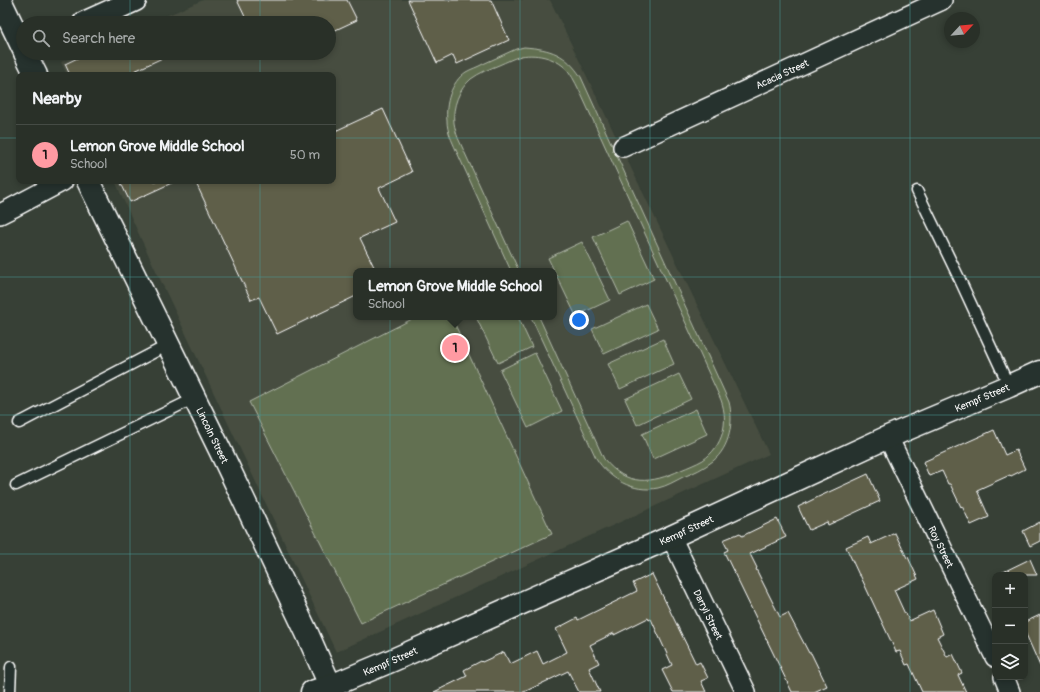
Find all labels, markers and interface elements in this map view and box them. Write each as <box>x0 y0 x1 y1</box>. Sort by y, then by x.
north arrow <box>944 12 980 48</box>
search box <box>16 16 336 60</box>
icon: search <box>30 27 52 49</box>
text: Search here <box>62 29 135 48</box>
street label: Acacia Street <box>754 57 812 92</box>
text: Nearby <box>32 88 81 109</box>
text: Lemon Grove Middle School <box>70 137 245 156</box>
text: 1 <box>42 147 48 163</box>
text: 50 m <box>290 147 320 163</box>
text: School <box>70 156 107 172</box>
popup <box>353 268 557 320</box>
text: Lemon Grove Middle School <box>368 277 542 296</box>
text: School <box>368 296 405 312</box>
your location <box>569 310 589 330</box>
pin: 1 <box>442 333 468 363</box>
street label: Kempf Street <box>953 381 1012 415</box>
street label: Lincoln Street <box>193 406 231 466</box>
street label: Kempf Street <box>658 513 716 548</box>
street label: Roy Street <box>925 524 956 571</box>
map controls <box>992 572 1028 680</box>
button: + <box>992 572 1028 608</box>
street label: Darryl Street <box>690 588 725 643</box>
button: − <box>992 608 1028 644</box>
button: layers <box>992 644 1028 680</box>
street label: Kempf Street <box>361 645 420 679</box>

